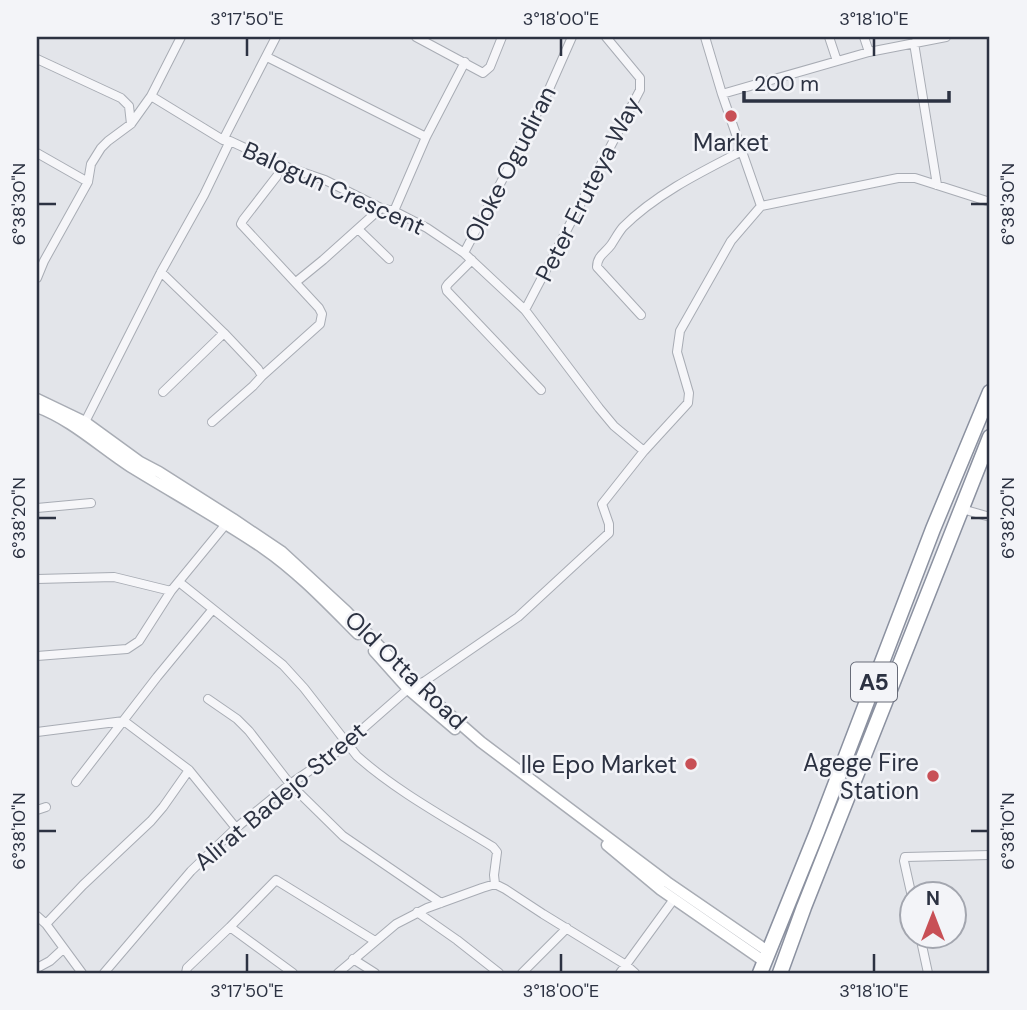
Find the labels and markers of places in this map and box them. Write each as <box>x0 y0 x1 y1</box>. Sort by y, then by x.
marker: Market <box>723 108 739 124</box>
place label: Market <box>693 127 769 158</box>
place label: Agege Fire Station <box>803 747 919 806</box>
place label: Ile Epo Market <box>521 749 677 780</box>
marker: Ile Epo Market <box>683 756 699 772</box>
marker: Agege Fire Station <box>925 768 941 784</box>

